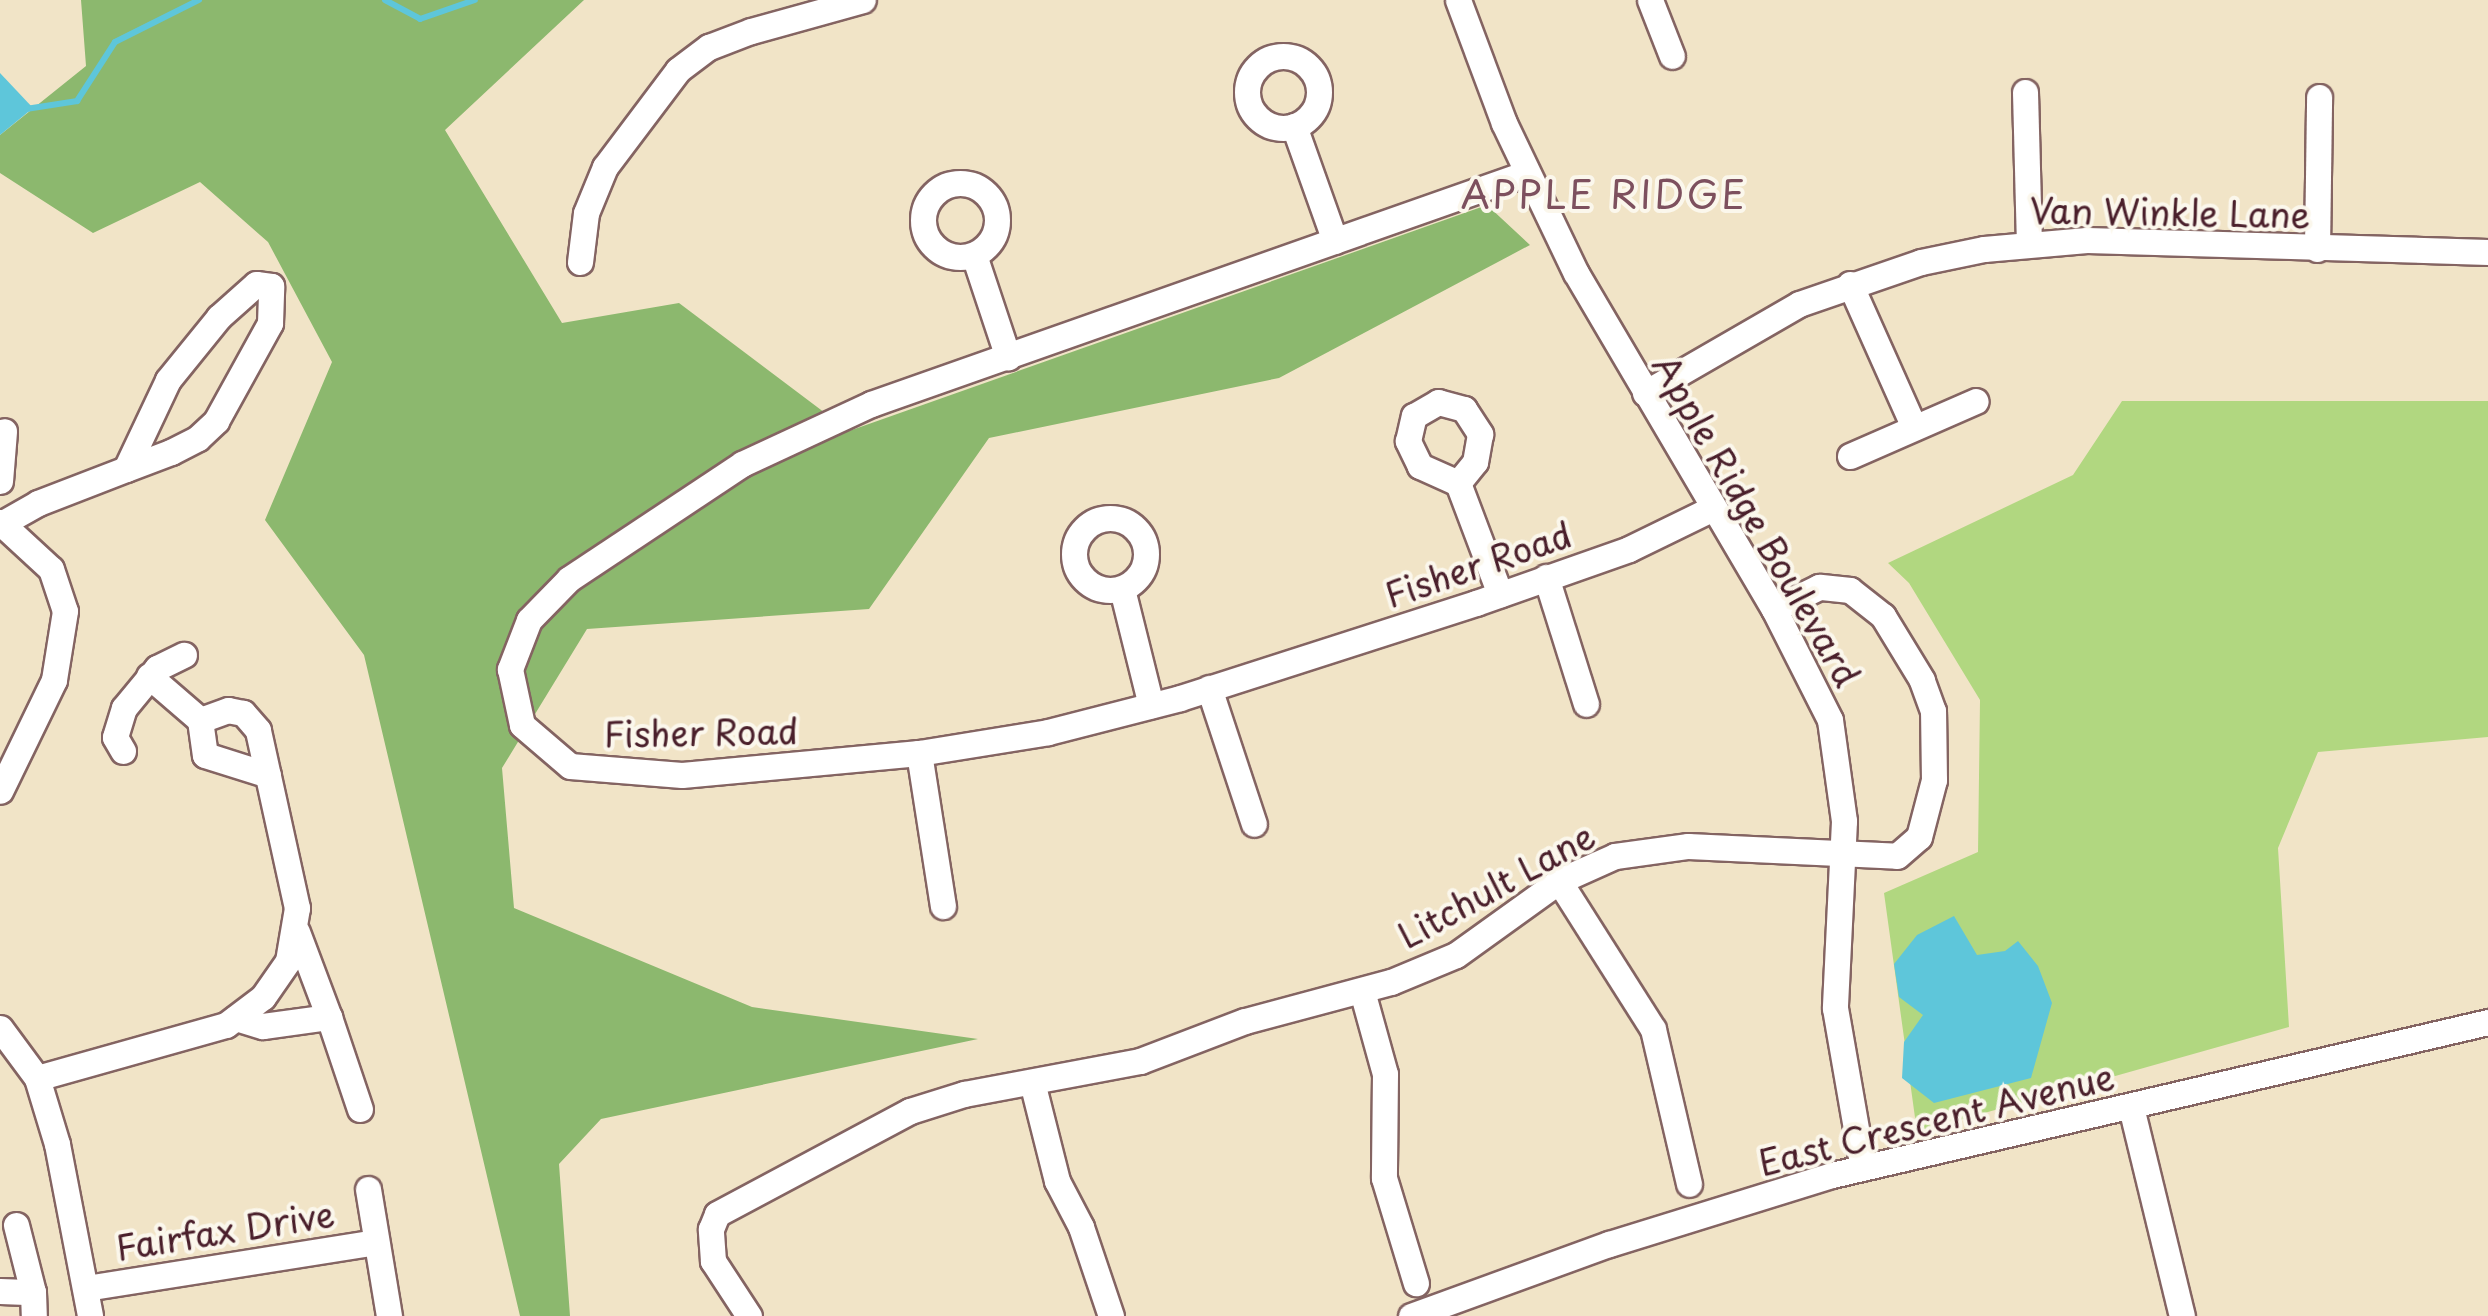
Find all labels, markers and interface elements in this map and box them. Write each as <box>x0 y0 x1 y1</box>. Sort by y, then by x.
district label: APPLE RIDGE <box>1461 171 1747 217</box>
street label: Van Winkle Lane <box>2026 189 2314 235</box>
street label: Apple Ridge Boulevard <box>1643 344 1871 696</box>
street label: Fisher Road <box>1378 512 1578 616</box>
street label: Fisher Road <box>602 709 800 755</box>
street label: Litchult Lane <box>1390 814 1602 956</box>
street label: East Crescent Avenue <box>1755 1055 2117 1183</box>
street label: Fairfax Drive <box>112 1192 338 1268</box>

